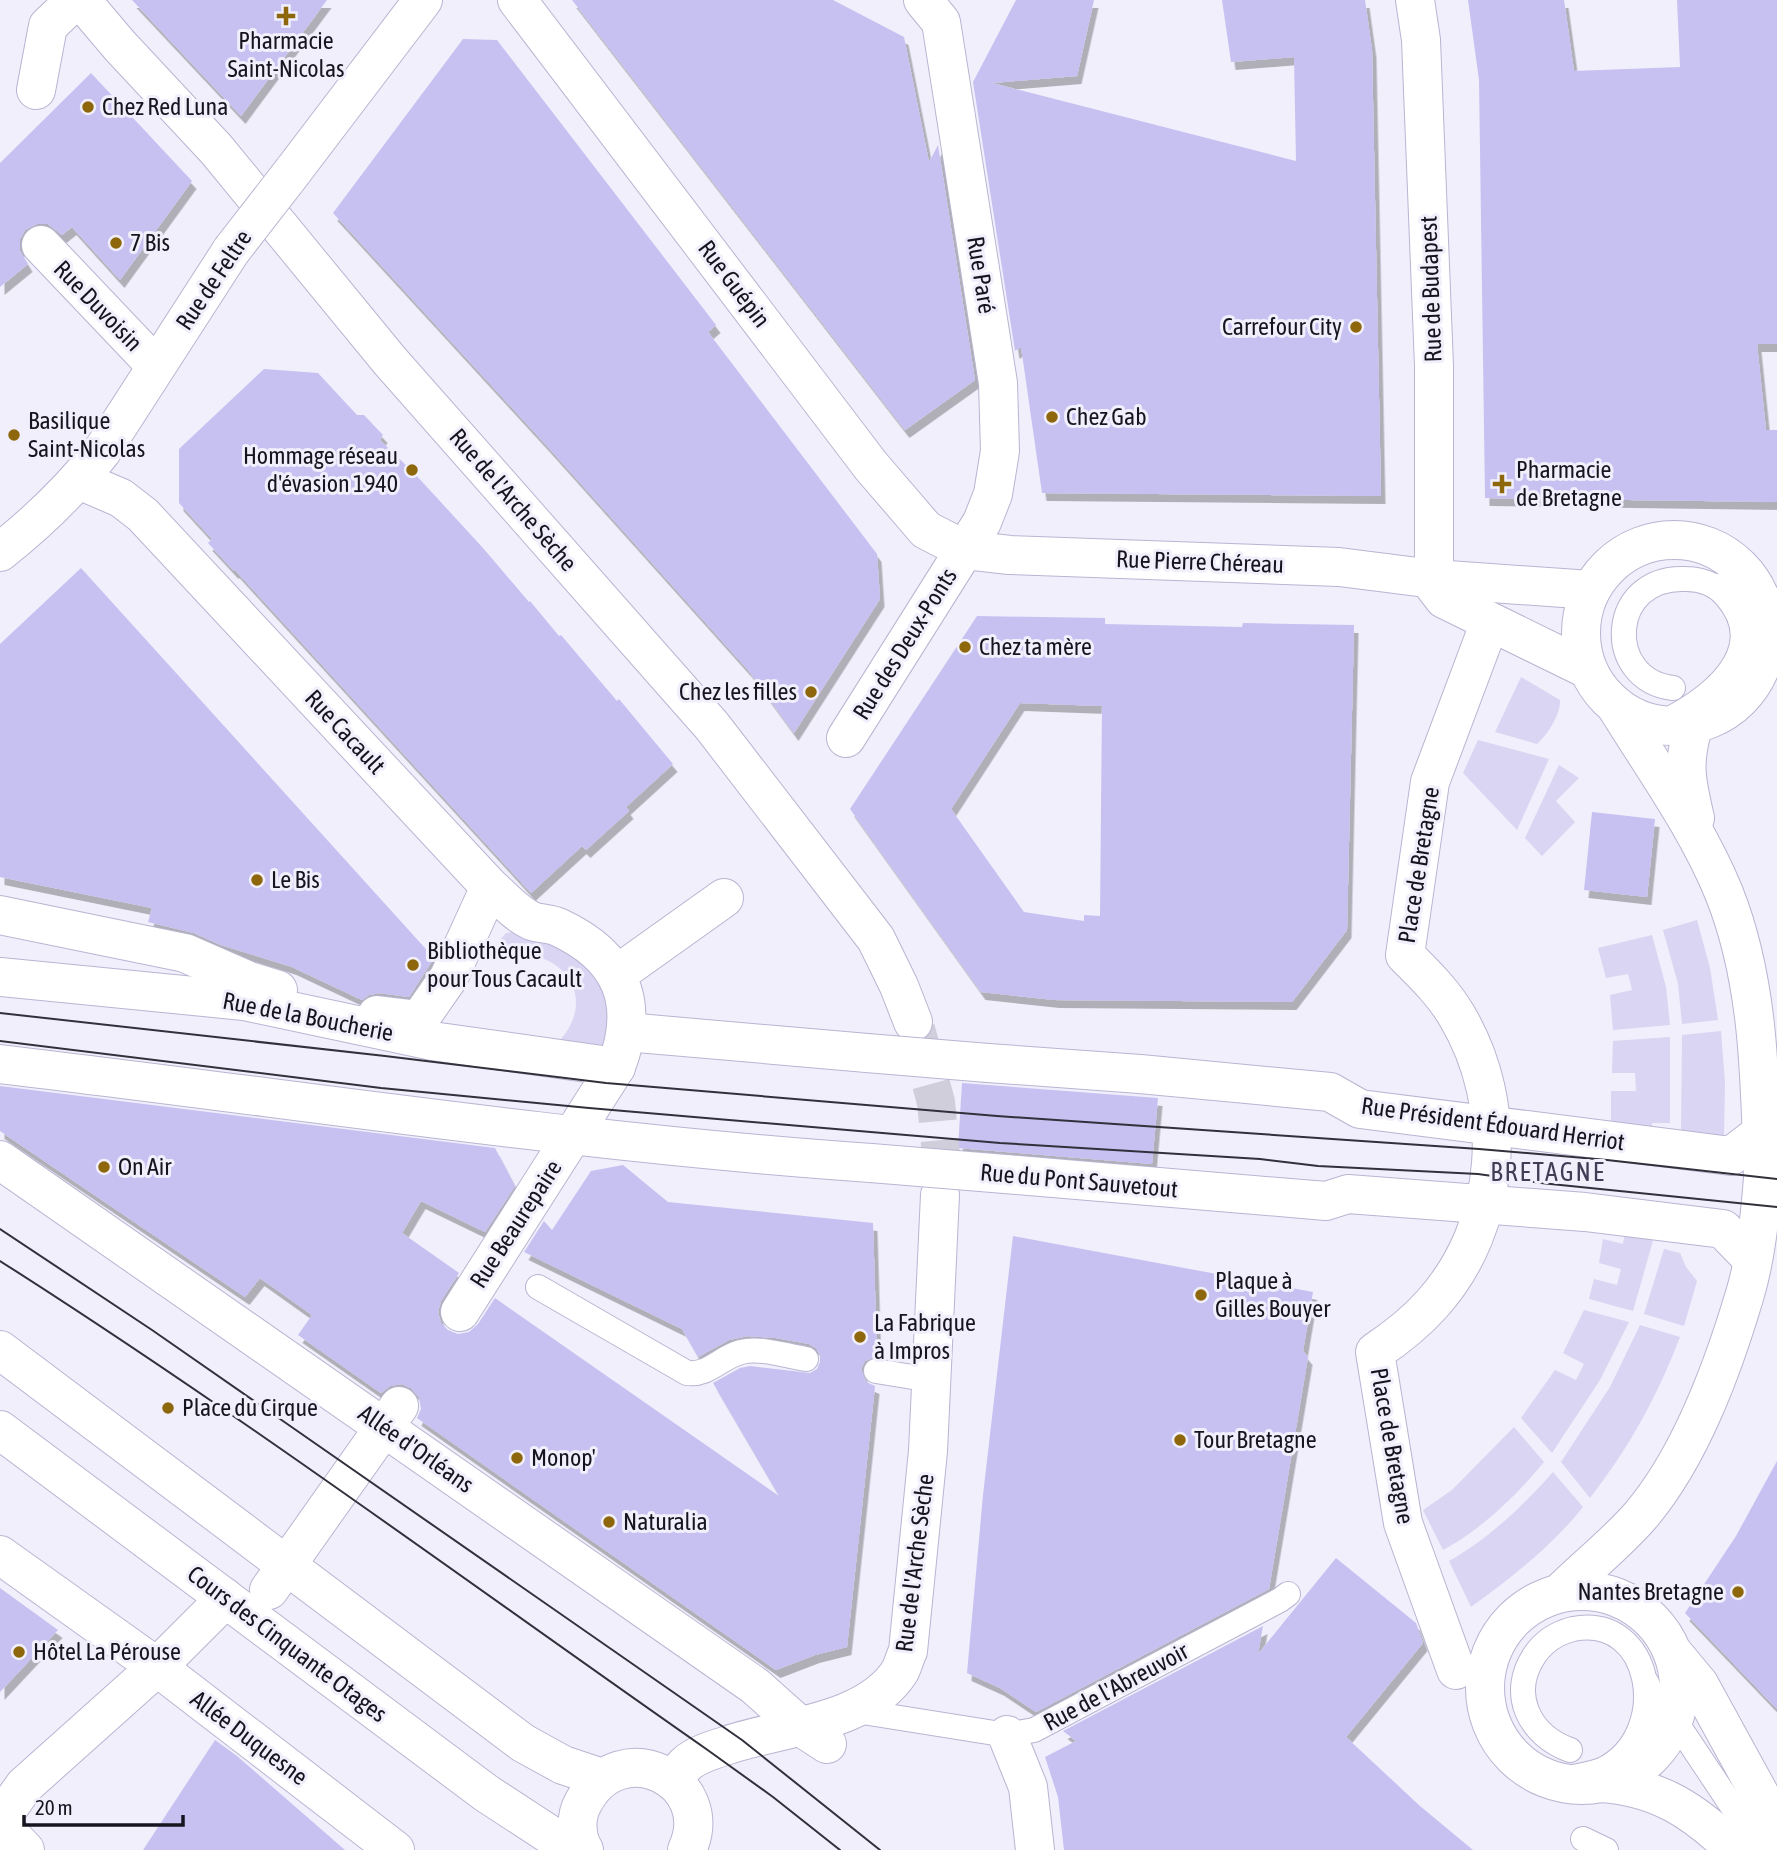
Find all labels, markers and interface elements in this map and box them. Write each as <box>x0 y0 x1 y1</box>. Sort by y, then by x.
marker: Pharmacie Saint-Nicolas <box>278 8 294 24</box>
place label: Pharmacie Saint-Nicolas <box>227 27 345 82</box>
place label: Chez Red Luna <box>102 93 228 120</box>
marker: Chez Red Luna <box>80 99 96 115</box>
street label: Rue de Budapest <box>1414 215 1447 363</box>
street label: Rue de Feltre <box>170 225 257 335</box>
place label: 7 Bis <box>130 229 170 256</box>
street label: Rue Paré <box>962 234 1001 316</box>
marker: 7 Bis <box>108 235 124 251</box>
street label: Rue Guépin <box>693 235 776 332</box>
street label: Rue Duvoisin <box>49 255 148 356</box>
place label: Carrefour City <box>1222 313 1342 340</box>
marker: Carrefour City <box>1348 319 1364 335</box>
place label: Chez Gab <box>1066 403 1147 430</box>
place label: Basilique Saint-Nicolas <box>28 407 145 462</box>
marker: Chez Gab <box>1044 409 1060 425</box>
street label: Rue de l'Arche Sèche <box>444 423 582 576</box>
marker: Basilique Saint-Nicolas <box>6 427 22 443</box>
place label: Hommage réseau d'évasion 1940 <box>243 442 398 497</box>
place label: Pharmacie de Bretagne <box>1516 456 1622 511</box>
marker: Hommage réseau d'évasion 1940 <box>404 462 420 478</box>
marker: Pharmacie de Bretagne <box>1494 476 1510 492</box>
street label: Rue Pierre Chéreau <box>1116 545 1284 578</box>
street label: Rue des Deux-Ponts <box>847 563 962 724</box>
place label: Chez ta mère <box>979 633 1092 660</box>
marker: Chez ta mère <box>957 639 973 655</box>
place label: Chez les filles <box>679 678 797 705</box>
street label: Rue Cacault <box>300 684 391 779</box>
marker: Chez les filles <box>803 684 819 700</box>
street label: Place de Bretagne <box>1393 785 1444 945</box>
place label: Le Bis <box>271 866 320 893</box>
marker: Le Bis <box>249 872 265 888</box>
place label: Bibliothèque pour Tous Cacault <box>427 937 582 992</box>
marker: Bibliothèque pour Tous Cacault <box>405 957 421 973</box>
street label: Rue de la Boucherie <box>220 987 396 1046</box>
street label: Rue Président Édouard Herriot <box>1360 1092 1627 1155</box>
place label: On Air <box>118 1153 172 1180</box>
street label: Rue Beaurepaire <box>464 1155 567 1293</box>
district label: BRETAGNE <box>1490 1157 1606 1187</box>
street label: Rue du Pont Sauvetout <box>979 1158 1179 1203</box>
marker: On Air <box>96 1159 112 1175</box>
place label: Plaque à Gilles Bouyer <box>1215 1267 1331 1322</box>
marker: Plaque à Gilles Bouyer <box>1193 1287 1209 1303</box>
place label: La Fabrique à Impros <box>874 1309 976 1364</box>
marker: La Fabrique à Impros <box>852 1329 868 1345</box>
street label: Place de Bretagne <box>1365 1366 1420 1526</box>
place label: Place du Cirque <box>182 1394 318 1421</box>
street label: Allée d'Orléans <box>354 1399 479 1498</box>
marker: Place du Cirque <box>160 1400 176 1416</box>
place label: Tour Bretagne <box>1194 1426 1317 1453</box>
marker: Tour Bretagne <box>1172 1432 1188 1448</box>
place label: Monop' <box>531 1444 596 1471</box>
marker: Monop' <box>509 1450 525 1466</box>
street label: Rue de l'Arche Sèche <box>890 1472 939 1654</box>
place label: Naturalia <box>623 1508 708 1535</box>
marker: Naturalia <box>601 1514 617 1530</box>
street label: Cours des Cinquante Otages <box>182 1560 392 1727</box>
place label: Nantes Bretagne <box>1577 1578 1724 1605</box>
marker: Nantes Bretagne <box>1730 1584 1746 1600</box>
street label: Rue de l'Abreuvoir <box>1039 1637 1193 1736</box>
place label: Hôtel La Pérouse <box>33 1638 181 1665</box>
marker: Hôtel La Pérouse <box>11 1644 27 1660</box>
street label: Allée Duquesne <box>186 1685 313 1790</box>
scale bar <box>24 1784 184 1828</box>
text: 20 m <box>35 1795 73 1819</box>

